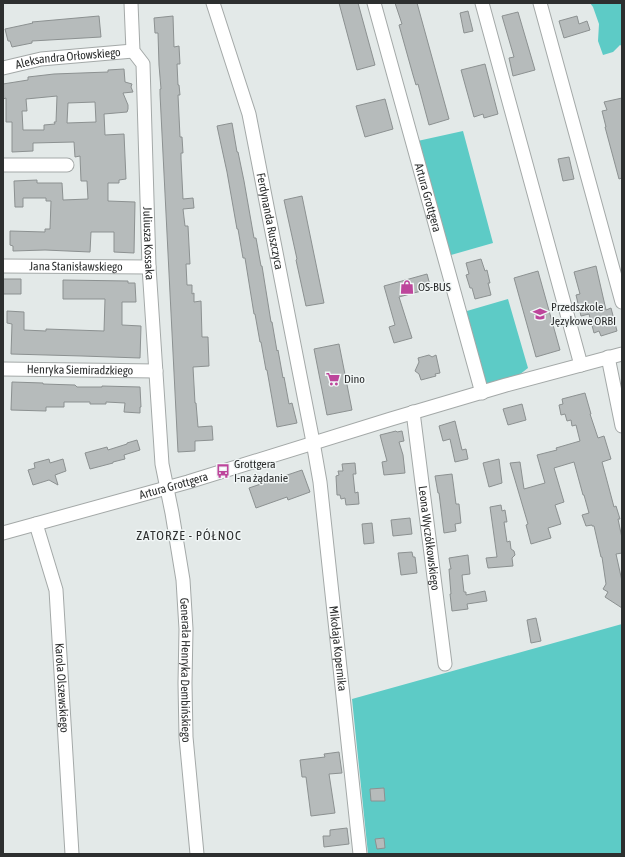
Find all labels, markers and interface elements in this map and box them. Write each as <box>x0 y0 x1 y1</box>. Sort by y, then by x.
street label: Aleksandra Orłowskiego <box>14 45 122 72</box>
street label: Artura Grottgera <box>412 162 444 234</box>
street label: Ferdynanda Ruszczyca <box>254 172 286 271</box>
street label: Juliusza Kossaka <box>140 207 157 281</box>
street label: Jana Stanisławskiego <box>29 259 123 274</box>
shop icon: OS-BUS <box>399 279 415 295</box>
place label: OS-BUS <box>418 280 451 294</box>
place label: Przedszkole Językowe ORBI <box>551 300 616 328</box>
school or university icon: Przedszkole Językowe ORBI <box>532 306 548 322</box>
street label: Henryka Siemiradzkiego <box>27 362 134 378</box>
supermarket icon: Dino <box>325 371 341 387</box>
place label: Dino <box>344 372 365 386</box>
place label: Grottgera I-na żądanie <box>234 457 288 485</box>
bus stop icon: Grottgera I-na żądanie <box>215 463 231 479</box>
street label: Artura Grottgera <box>138 469 210 502</box>
street label: Leona Wyczółkowskiego <box>415 485 443 592</box>
district label: ZATORZE - PÓŁNOC <box>136 528 242 543</box>
street label: Generała Henryka Dembińskiego <box>177 597 194 743</box>
street label: Mikołaja Kopernika <box>326 605 349 692</box>
street label: Karola Olszewskiego <box>52 643 72 734</box>

